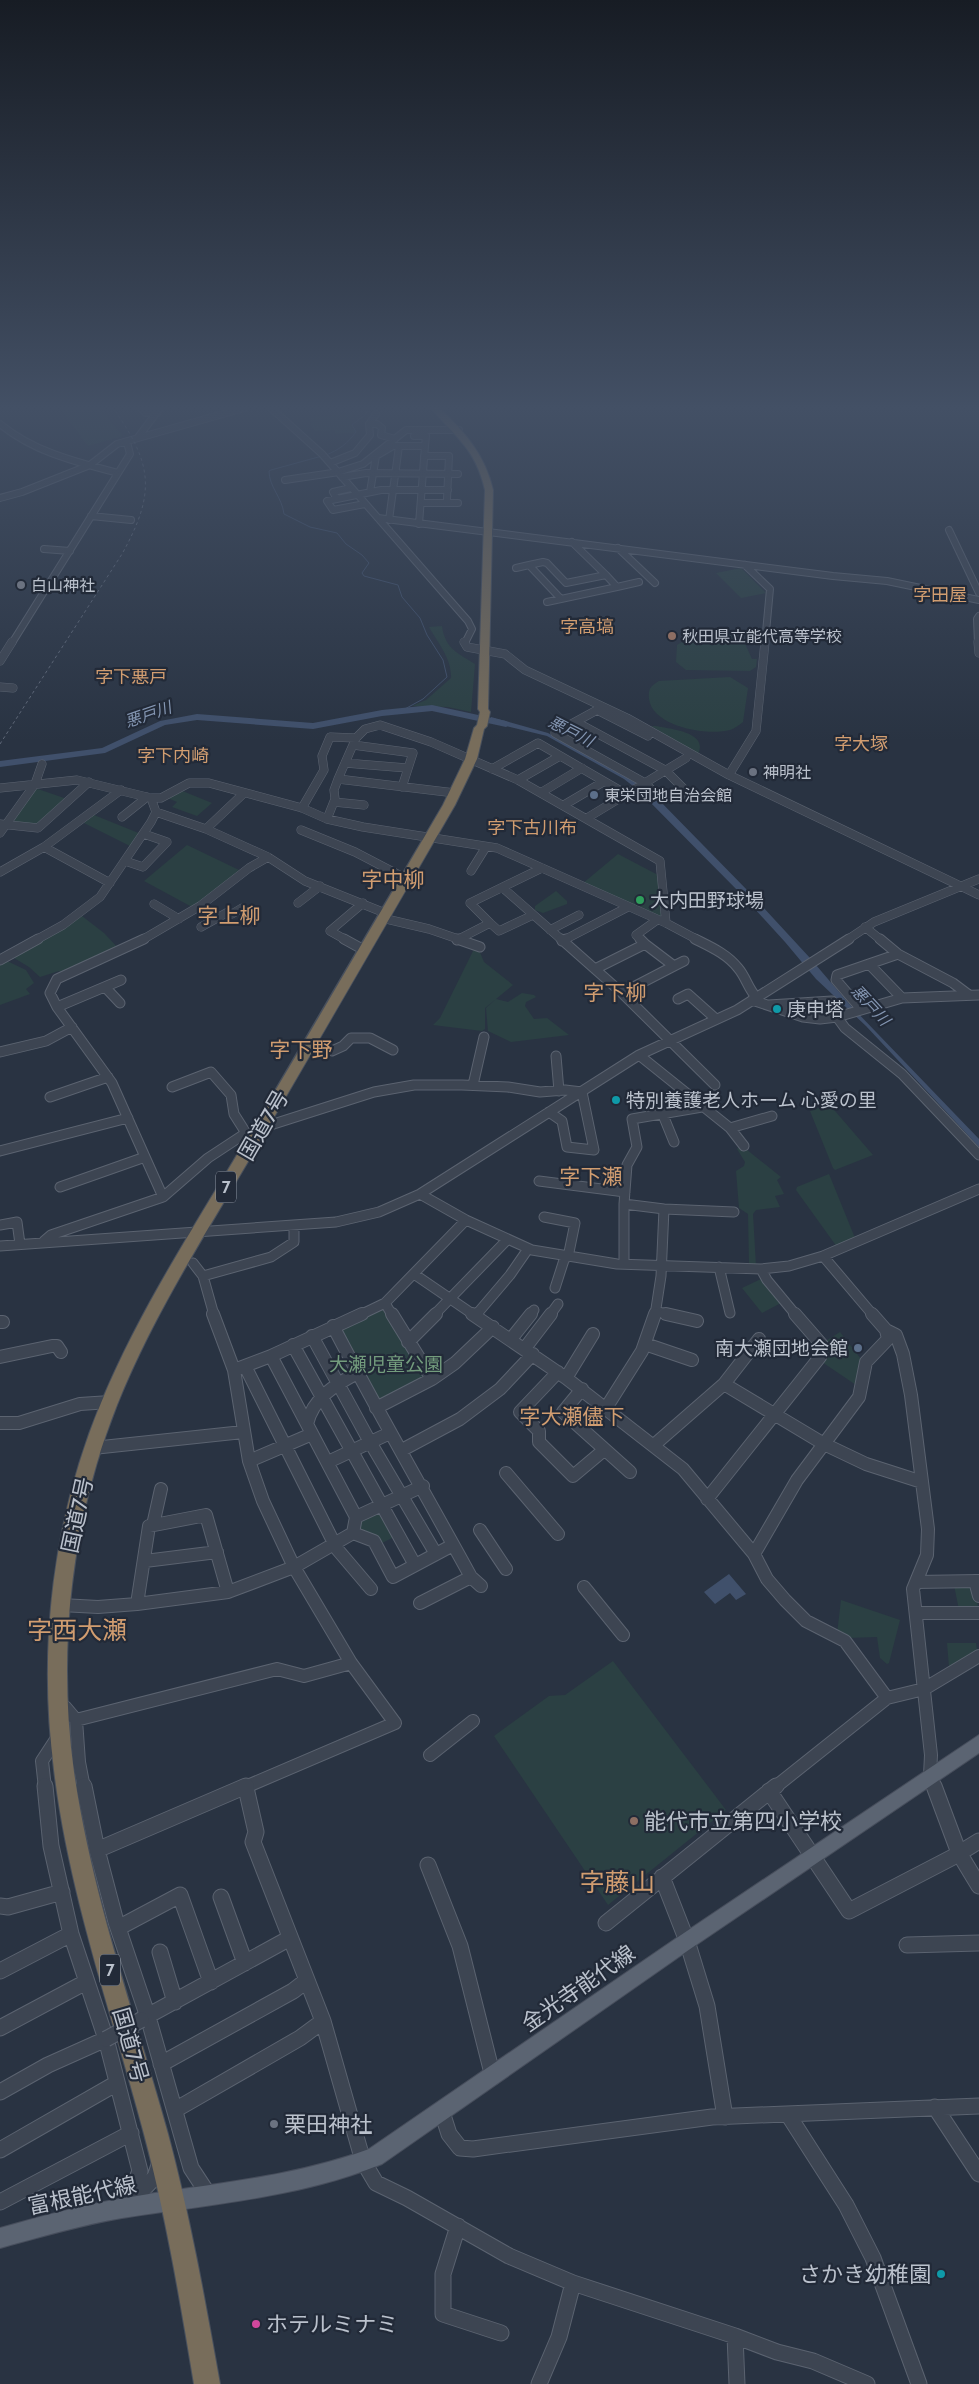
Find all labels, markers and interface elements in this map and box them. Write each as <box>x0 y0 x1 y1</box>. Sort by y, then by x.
place label: 白山神社 <box>31 576 95 595</box>
marker: 白山神社 <box>15 579 27 591</box>
district label: 字田屋 <box>913 584 967 606</box>
district label: 字高塙 <box>560 616 614 638</box>
place label: 秋田県立能代高等学校 <box>682 627 842 646</box>
marker: 秋田県立能代高等学校 <box>666 630 678 642</box>
district label: 字下悪戸 <box>95 666 167 688</box>
water label: 悪戸川 <box>122 697 176 731</box>
water label: 悪戸川 <box>545 712 598 752</box>
district label: 字大塚 <box>834 733 888 755</box>
district label: 字下内崎 <box>137 745 209 767</box>
place label: 神明社 <box>763 763 811 782</box>
marker: 神明社 <box>747 766 759 778</box>
place label: 東栄団地自治会館 <box>604 786 732 805</box>
marker: 東栄団地自治会館 <box>588 789 600 801</box>
district label: 字下古川布 <box>487 817 577 839</box>
district label: 字中柳 <box>362 867 425 892</box>
place label: 大内田野球場 <box>650 889 764 912</box>
marker: 大内田野球場 <box>634 894 646 906</box>
district label: 字上柳 <box>198 903 261 928</box>
district label: 字下柳 <box>584 980 647 1005</box>
water label: 悪戸川 <box>847 981 895 1031</box>
place label: 庚申塔 <box>787 998 844 1021</box>
marker: 庚申塔 <box>771 1003 783 1015</box>
district label: 字下野 <box>270 1037 333 1062</box>
street label: 国道7号 <box>232 1085 294 1165</box>
place label: 特別養護老人ホーム 心愛の里 <box>626 1089 877 1112</box>
marker: 特別養護老人ホーム 心愛の里 <box>610 1094 622 1106</box>
district label: 字下瀬 <box>560 1164 623 1189</box>
road number: 7 <box>216 1172 236 1202</box>
place label: 南大瀬団地会館 <box>715 1337 848 1360</box>
marker: 南大瀬団地会館 <box>852 1342 864 1354</box>
park label: 大瀬児童公園 <box>329 1353 443 1376</box>
district label: 字大瀬儘下 <box>520 1404 625 1429</box>
street label: 国道7号 <box>56 1475 99 1556</box>
district label: 字西大瀬 <box>27 1615 127 1645</box>
place label: 能代市立第四小学校 <box>644 1808 842 1835</box>
marker: 能代市立第四小学校 <box>628 1815 640 1827</box>
district label: 字藤山 <box>579 1867 655 1897</box>
street label: 金光寺能代線 <box>516 1939 640 2037</box>
road number: 7 <box>100 1954 120 1986</box>
street label: 国道7号 <box>107 2004 154 2086</box>
place label: 栗田神社 <box>284 2111 372 2138</box>
marker: 栗田神社 <box>268 2118 280 2130</box>
street label: 富根能代線 <box>25 2171 139 2220</box>
place label: さかき幼稚園 <box>799 2261 931 2288</box>
marker: さかき幼稚園 <box>935 2268 947 2280</box>
place label: ホテルミナミ <box>266 2311 398 2338</box>
marker: ホテルミナミ <box>250 2318 262 2330</box>

